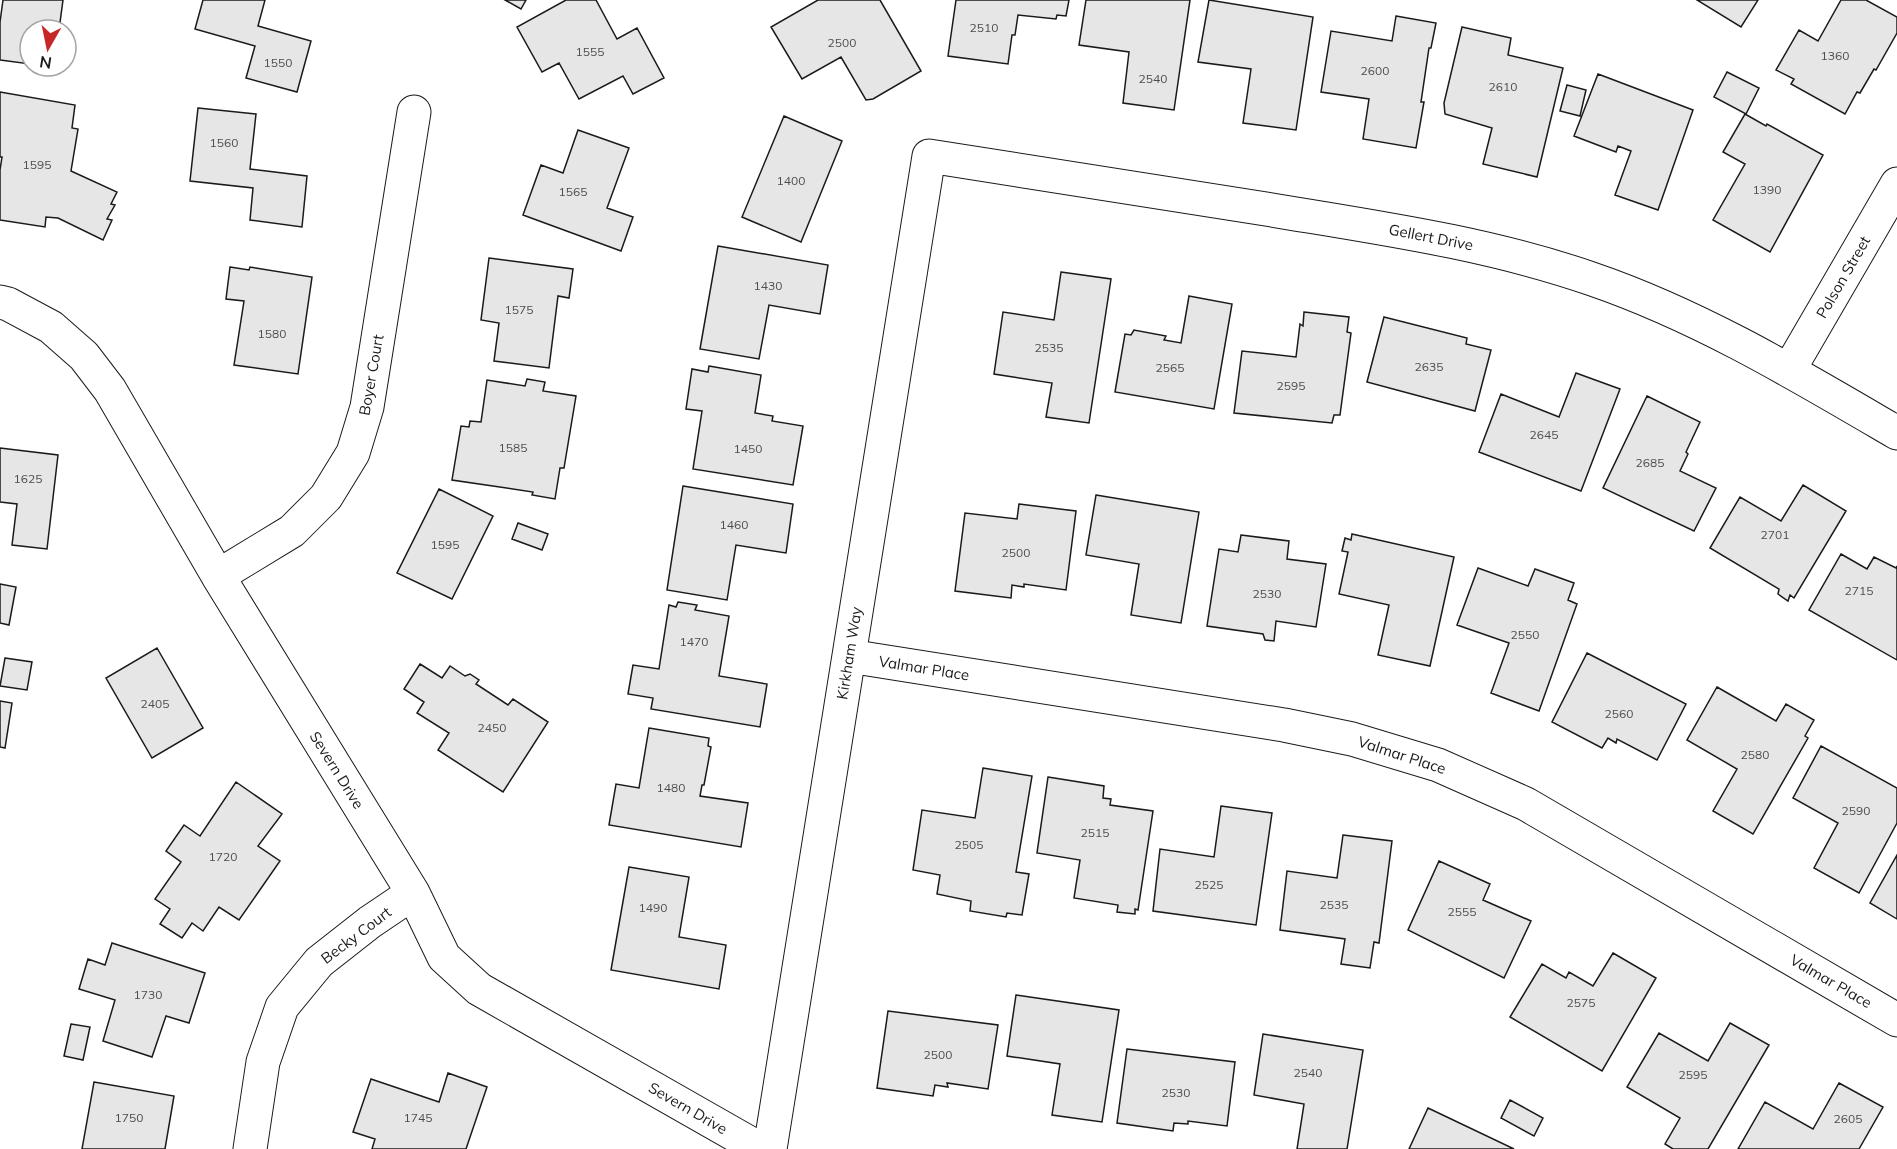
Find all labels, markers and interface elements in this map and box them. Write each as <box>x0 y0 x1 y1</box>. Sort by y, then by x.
north arrow <box>18 18 78 78</box>
house number: 2510 <box>970 20 998 35</box>
house number: 2500 <box>828 35 856 50</box>
house number: 1555 <box>576 44 604 59</box>
house number: 1360 <box>1821 48 1849 63</box>
text: N <box>38 52 53 74</box>
house number: 1550 <box>264 55 292 70</box>
house number: 2600 <box>1361 63 1389 78</box>
house number: 2540 <box>1139 71 1167 86</box>
house number: 2610 <box>1489 79 1517 94</box>
house number: 1560 <box>210 135 238 150</box>
house number: 1595 <box>23 157 51 172</box>
house number: 1400 <box>777 173 805 188</box>
house number: 1390 <box>1753 182 1781 197</box>
house number: 1565 <box>559 184 587 199</box>
street label: Gellert Drive <box>1387 220 1475 254</box>
street label: Polson Street <box>1812 233 1874 321</box>
house number: 1430 <box>754 278 782 293</box>
house number: 1575 <box>505 302 533 317</box>
house number: 1580 <box>258 326 286 341</box>
street label: Boyer Court <box>355 333 387 417</box>
house number: 2535 <box>1035 340 1063 355</box>
house number: 2635 <box>1415 359 1443 374</box>
house number: 2565 <box>1156 360 1184 375</box>
house number: 2595 <box>1277 378 1305 393</box>
house number: 2645 <box>1530 427 1558 442</box>
house number: 1585 <box>499 440 527 455</box>
house number: 1450 <box>734 441 762 456</box>
house number: 2685 <box>1636 455 1664 470</box>
house number: 1625 <box>14 471 42 486</box>
house number: 1460 <box>720 517 748 532</box>
house number: 2701 <box>1761 527 1789 542</box>
house number: 1595 <box>431 537 459 552</box>
house number: 2500 <box>1002 545 1030 560</box>
house number: 2715 <box>1845 583 1873 598</box>
house number: 2530 <box>1253 586 1281 601</box>
street label: Kirkham Way <box>832 605 866 701</box>
house number: 2550 <box>1511 627 1539 642</box>
house number: 1470 <box>680 634 708 649</box>
street label: Valmar Place <box>877 651 971 685</box>
house number: 2405 <box>141 696 169 711</box>
house number: 2560 <box>1605 706 1633 721</box>
house number: 2450 <box>478 720 506 735</box>
street label: Severn Drive <box>306 728 368 812</box>
street label: Valmar Place <box>1356 732 1448 778</box>
house number: 2580 <box>1741 747 1769 762</box>
house number: 1480 <box>657 780 685 795</box>
house number: 2590 <box>1842 803 1870 818</box>
house number: 2515 <box>1081 825 1109 840</box>
house number: 2505 <box>955 837 983 852</box>
house number: 1720 <box>209 849 237 864</box>
house number: 2525 <box>1195 877 1223 892</box>
house number: 2535 <box>1320 897 1348 912</box>
house number: 1490 <box>639 900 667 915</box>
street label: Becky Court <box>317 902 395 968</box>
house number: 2555 <box>1448 904 1476 919</box>
street label: Valmar Place <box>1787 950 1875 1012</box>
house number: 1730 <box>134 987 162 1002</box>
house number: 2575 <box>1567 995 1595 1010</box>
house number: 2500 <box>924 1047 952 1062</box>
house number: 2540 <box>1294 1065 1322 1080</box>
house number: 2595 <box>1679 1067 1707 1082</box>
street label: Severn Drive <box>645 1078 731 1138</box>
house number: 2530 <box>1162 1085 1190 1100</box>
house number: 1750 <box>115 1110 143 1125</box>
house number: 1745 <box>404 1110 432 1125</box>
house number: 2605 <box>1834 1111 1862 1126</box>

